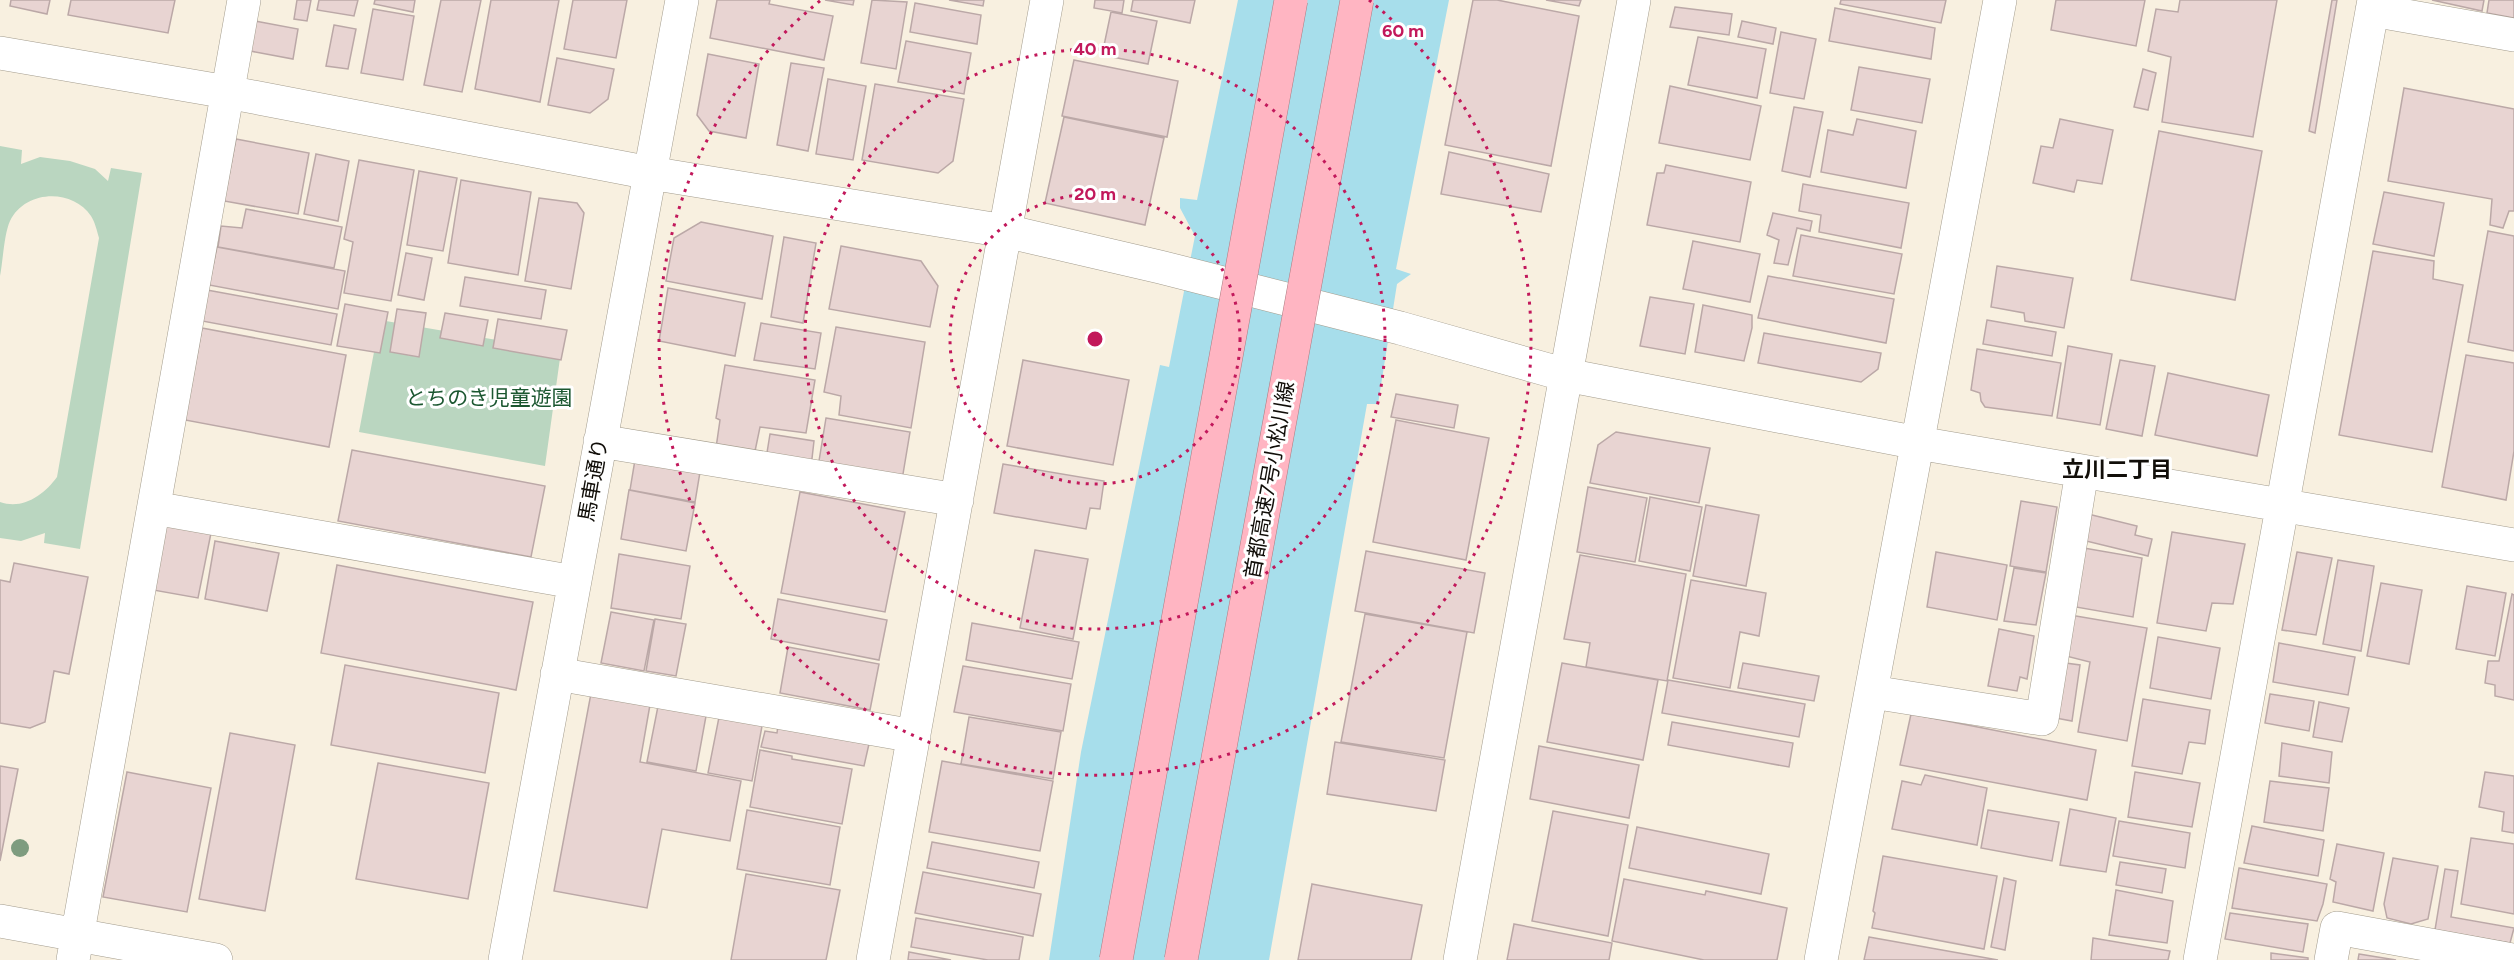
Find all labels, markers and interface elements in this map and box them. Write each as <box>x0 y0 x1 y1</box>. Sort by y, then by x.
text: 60 m <box>1382 20 1424 42</box>
text: 40 m <box>1073 38 1117 60</box>
text: 20 m <box>1074 183 1116 205</box>
centre of rings <box>1085 329 1105 349</box>
street label: 首都高速7号小松川線 <box>1239 379 1299 581</box>
park label: とちのき児童遊園 <box>405 385 573 410</box>
street label: 馬車通り <box>573 436 613 524</box>
district label: 立川二丁目 <box>2062 456 2172 483</box>

